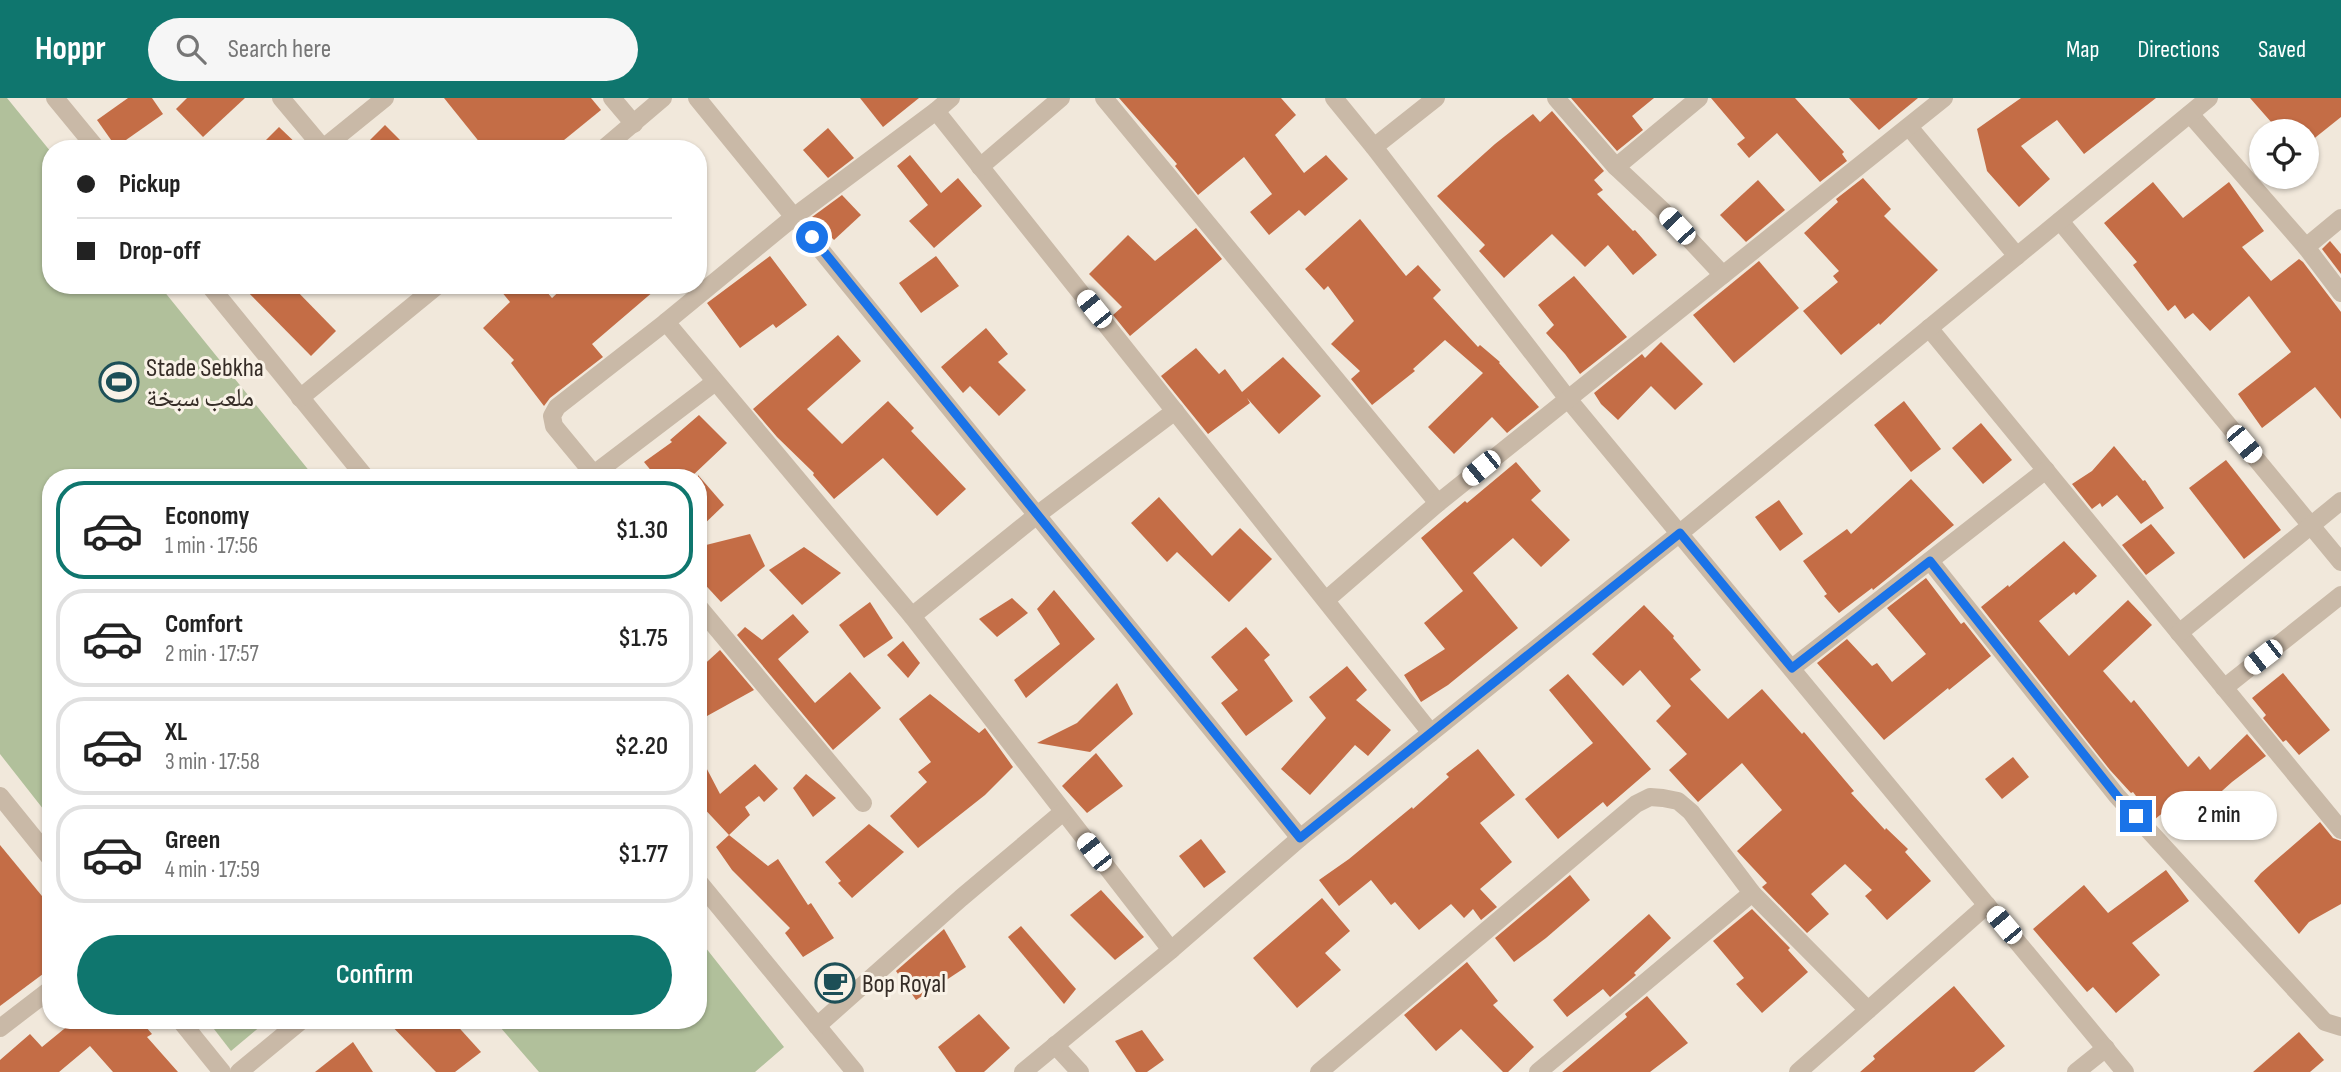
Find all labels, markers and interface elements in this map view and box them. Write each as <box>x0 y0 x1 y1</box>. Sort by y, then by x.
search box <box>148 18 638 81</box>
text: Hoppr <box>35 29 106 69</box>
icon: search <box>172 30 210 68</box>
text: Search here <box>228 34 331 65</box>
text: Map <box>2066 35 2099 64</box>
text: Directions <box>2137 35 2220 64</box>
text: Saved <box>2258 35 2306 64</box>
map controls <box>2249 119 2319 189</box>
button: locate <box>2249 119 2319 189</box>
text: Pickup <box>119 169 181 200</box>
car <box>1655 203 1700 249</box>
route start <box>796 221 828 253</box>
text: Drop-off <box>119 236 200 267</box>
car <box>1073 286 1116 332</box>
place label: Stade Sebkha ملعب سبخة <box>146 353 264 414</box>
sports icon: Stade Sebkha ملعب سبخة <box>98 361 140 403</box>
car <box>2223 421 2266 467</box>
car <box>1459 447 1504 489</box>
icon: car <box>81 499 144 562</box>
text: Economy <box>165 501 249 532</box>
text: $1.30 <box>616 515 668 546</box>
text: 1 min · 17:56 <box>165 532 258 560</box>
icon: car <box>81 607 144 670</box>
text: Comfort <box>165 609 243 640</box>
text: $1.75 <box>618 623 668 654</box>
car <box>2240 636 2287 678</box>
text: 2 min · 17:57 <box>165 640 259 668</box>
icon: car <box>81 715 144 778</box>
text: XL <box>165 717 187 748</box>
text: $2.20 <box>614 731 668 762</box>
text: 3 min · 17:58 <box>165 748 260 776</box>
callout: 2 min <box>2160 792 2276 840</box>
route end <box>2120 800 2152 832</box>
text: 2 min <box>2197 801 2241 829</box>
icon: car <box>81 823 144 886</box>
text: Green <box>165 825 220 856</box>
car <box>1073 829 1116 875</box>
text: $1.77 <box>618 839 668 870</box>
text: 4 min · 17:59 <box>165 856 260 884</box>
car <box>1983 902 2026 948</box>
button: Confirm <box>77 935 672 1015</box>
cafe icon: Bop Royal <box>814 962 856 1004</box>
place label: Bop Royal <box>862 969 946 1000</box>

